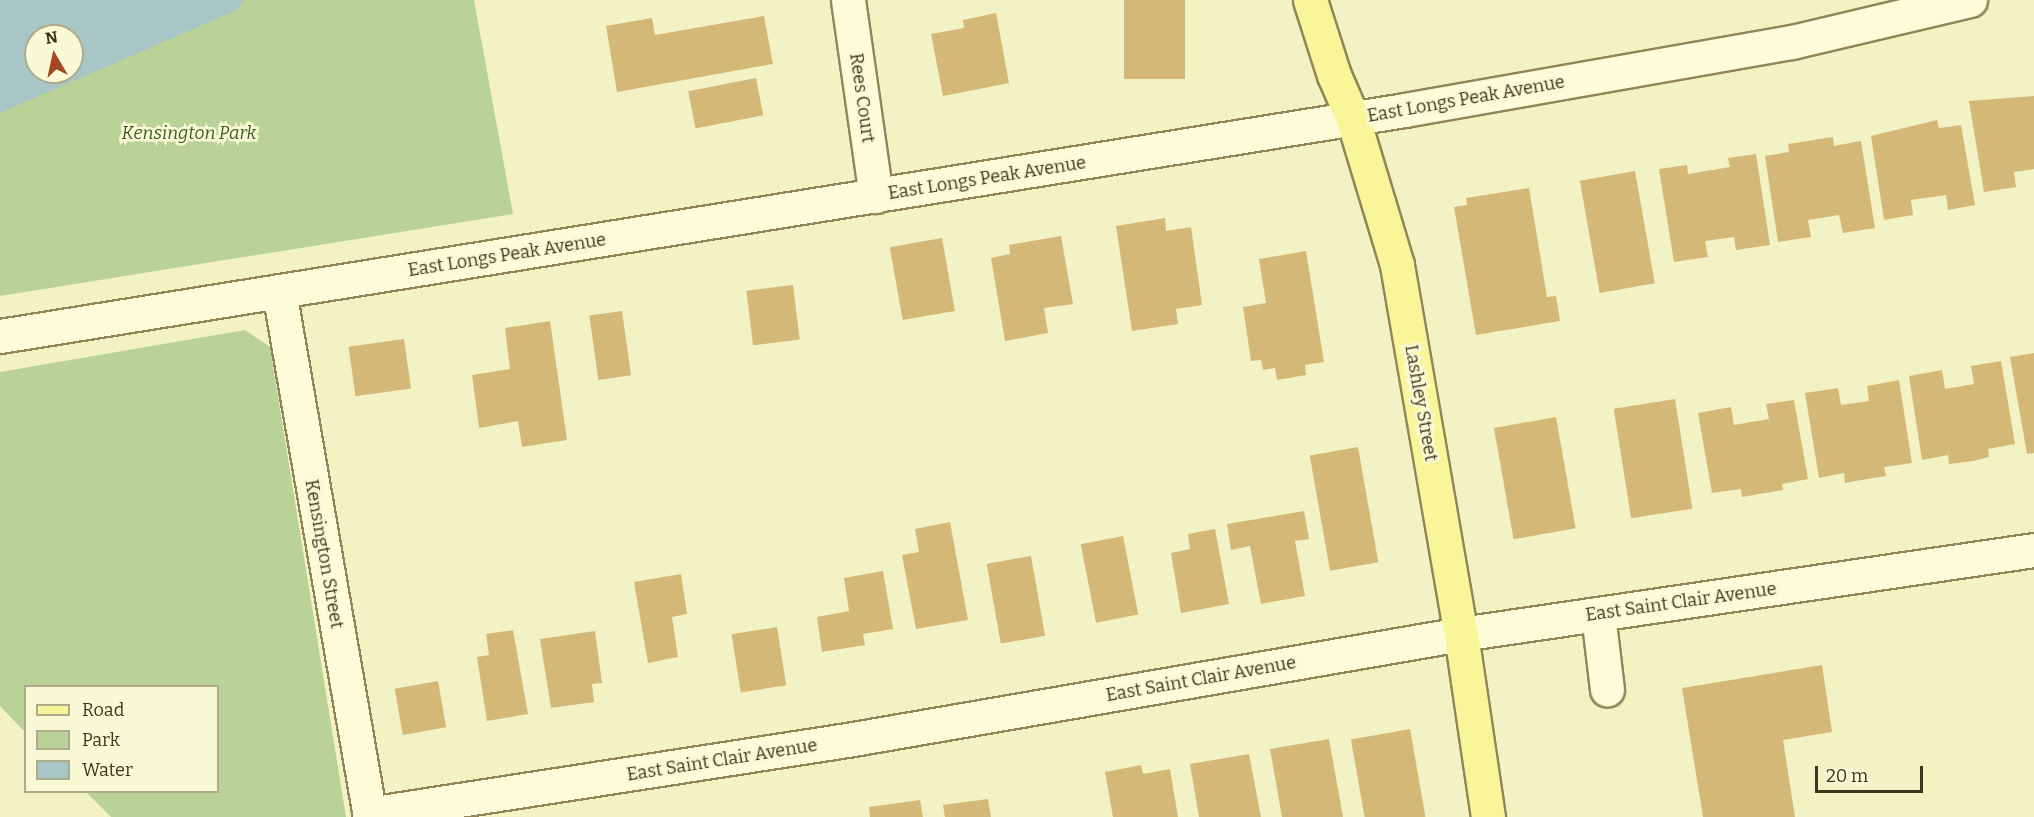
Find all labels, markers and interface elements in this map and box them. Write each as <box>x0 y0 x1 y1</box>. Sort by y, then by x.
north arrow <box>24 24 84 84</box>
text: N <box>44 27 59 48</box>
street label: Rees Court <box>845 52 879 144</box>
street label: East Longs Peak Avenue <box>1366 71 1566 127</box>
park label: Kensington Park <box>122 122 256 144</box>
street label: East Longs Peak Avenue <box>886 152 1088 204</box>
street label: East Longs Peak Avenue <box>406 229 608 281</box>
street label: Lashley Street <box>1400 343 1442 463</box>
street label: Kensington Street <box>300 478 348 630</box>
street label: East Saint Clair Avenue <box>1584 578 1778 626</box>
street label: East Saint Clair Avenue <box>1104 652 1298 706</box>
legend <box>24 685 219 793</box>
text: Road <box>82 699 124 721</box>
text: Park <box>82 729 120 751</box>
street label: East Saint Clair Avenue <box>625 734 819 786</box>
scale bar <box>1818 754 1926 792</box>
text: Water <box>82 759 133 781</box>
text: 20 m <box>1826 765 1868 787</box>

